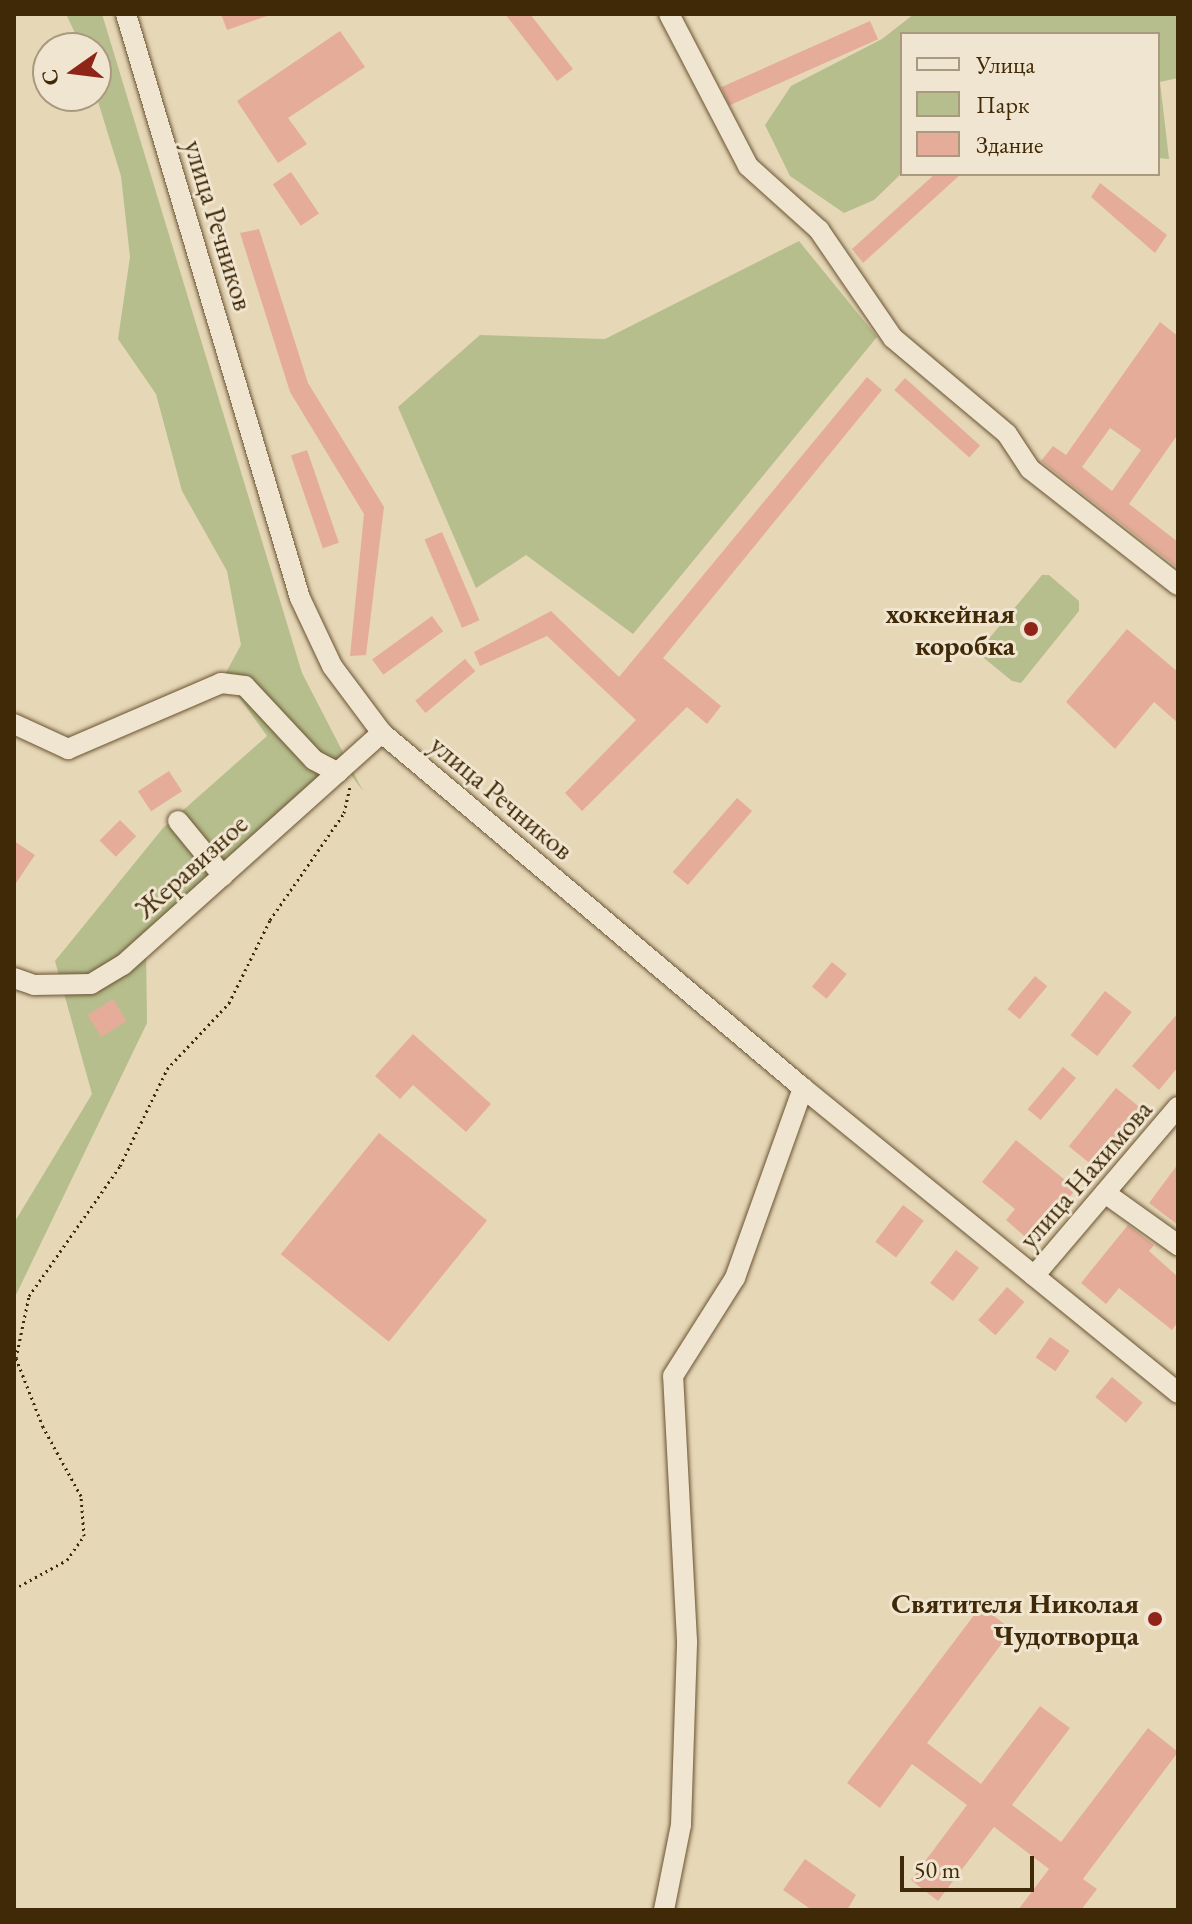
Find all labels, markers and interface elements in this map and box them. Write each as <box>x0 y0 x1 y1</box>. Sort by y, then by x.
north arrow <box>32 32 112 112</box>
legend <box>900 32 1160 176</box>
text: Улица <box>976 49 1035 80</box>
text: С <box>34 66 66 89</box>
text: Парк <box>976 89 1029 120</box>
text: Здание <box>976 129 1043 160</box>
street label: улица Речников <box>177 136 261 314</box>
place label: хоккейная коробка <box>885 596 1015 662</box>
marker: хоккейная коробка <box>1022 620 1040 638</box>
street label: улица Речников <box>424 727 580 867</box>
street label: Жеравизное <box>128 807 254 925</box>
street label: улица Нахимова <box>1011 1093 1159 1255</box>
place label: Святителя Николая Чудотворца <box>891 1586 1139 1652</box>
marker: Святителя Николая Чудотворца <box>1146 1610 1164 1628</box>
scale bar <box>904 1840 1038 1890</box>
text: 50 m <box>914 1854 961 1885</box>

